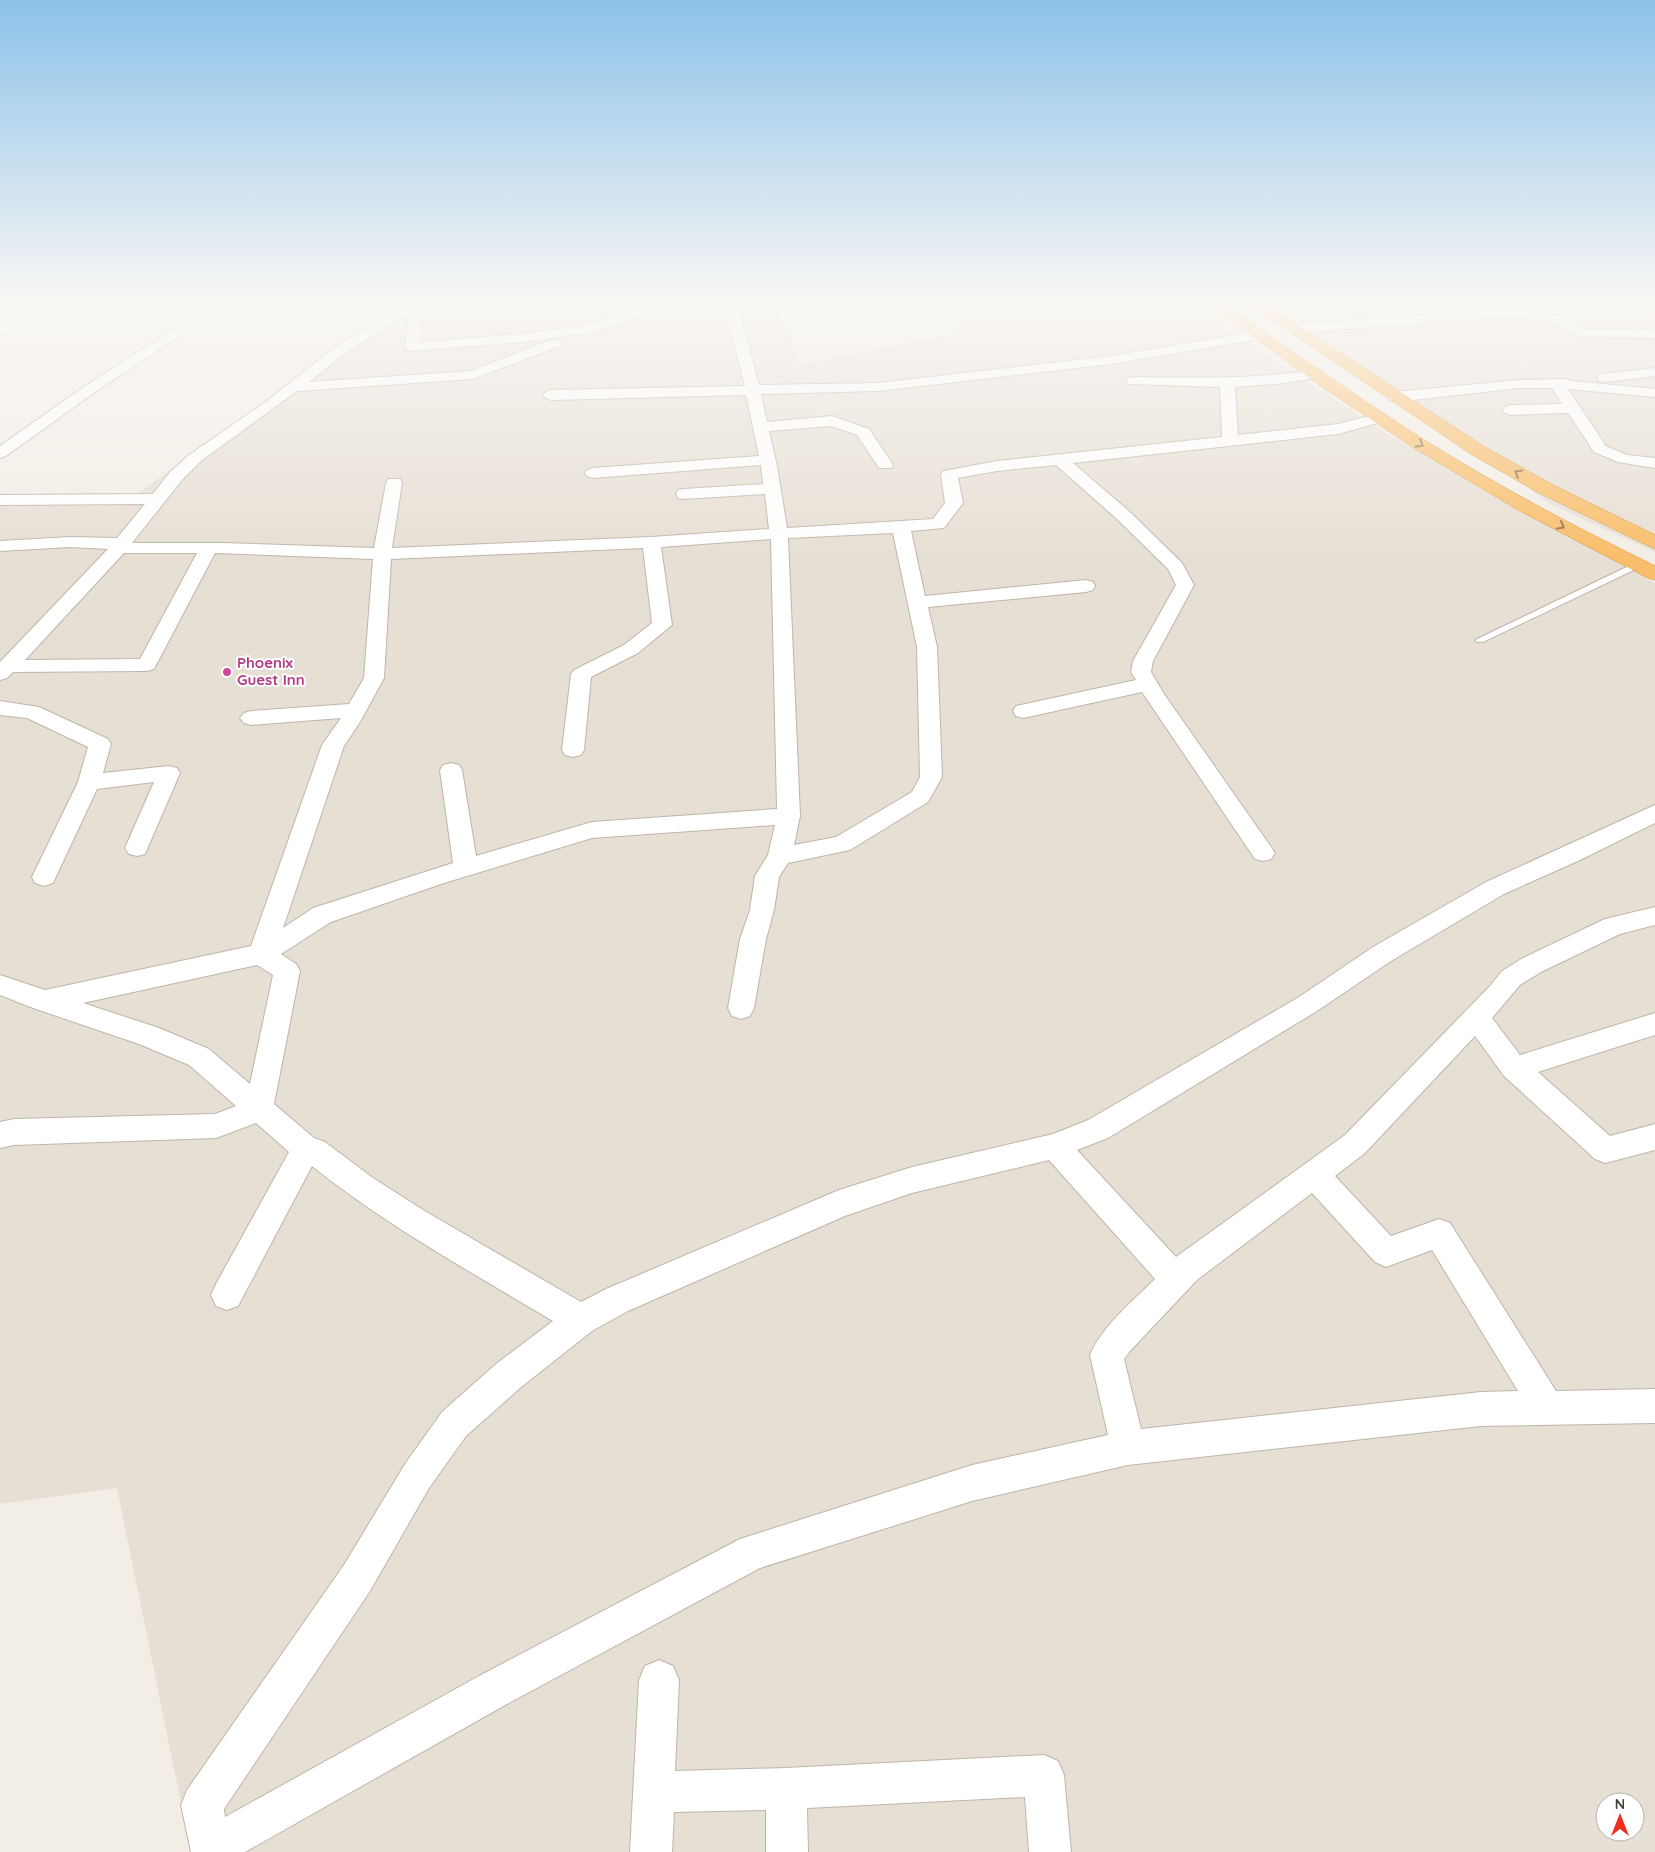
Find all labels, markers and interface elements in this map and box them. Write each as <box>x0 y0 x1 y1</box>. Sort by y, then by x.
one-way arrow <box>1415 438 1424 448</box>
one-way arrow <box>1515 470 1524 480</box>
one-way arrow <box>1556 520 1565 530</box>
place label: Phoenix Guest Inn <box>237 653 305 689</box>
marker: Phoenix Guest Inn <box>221 666 233 678</box>
north arrow <box>1595 1792 1645 1842</box>
text: N <box>1615 1795 1625 1813</box>

